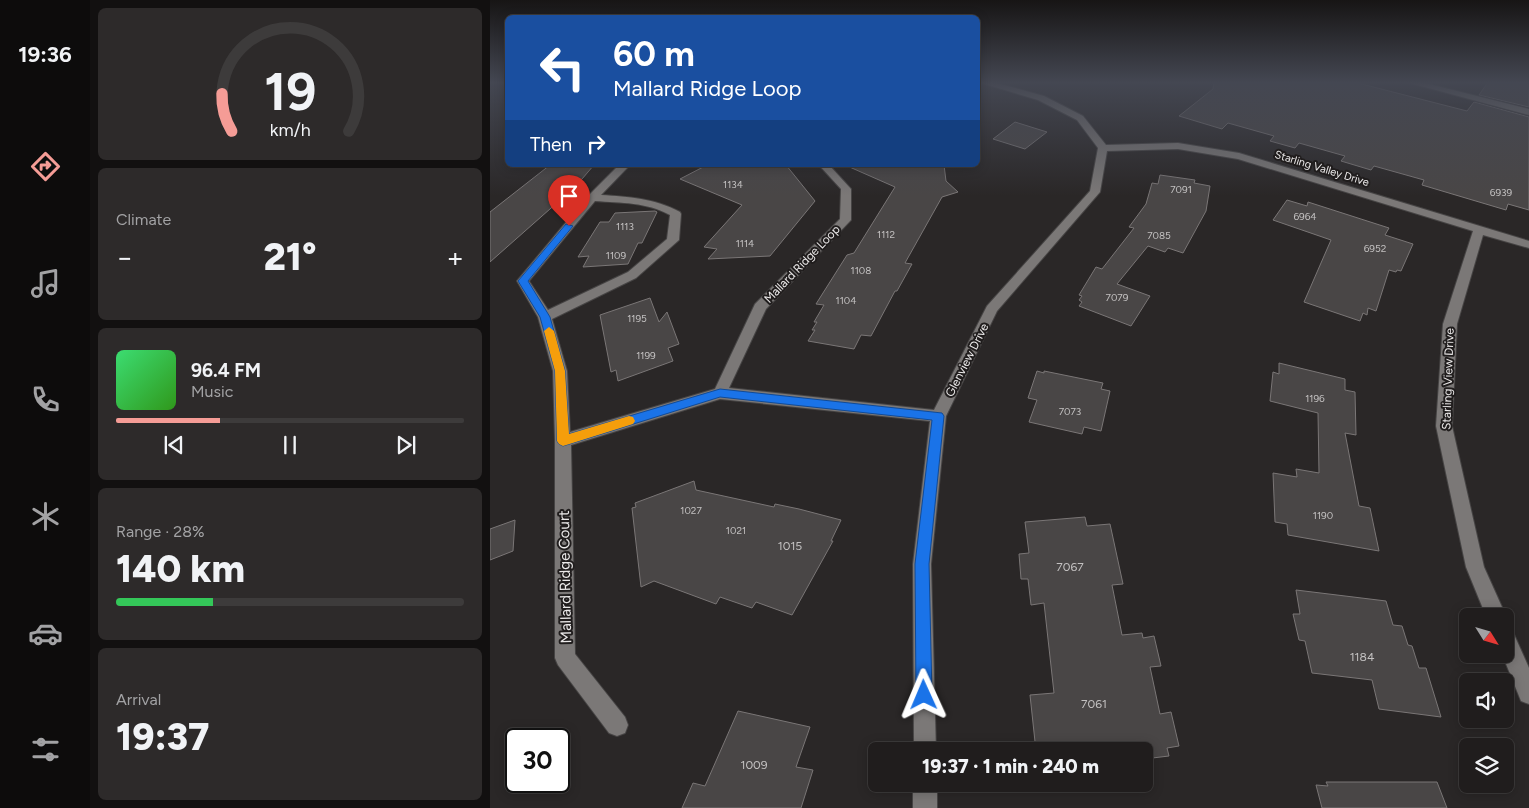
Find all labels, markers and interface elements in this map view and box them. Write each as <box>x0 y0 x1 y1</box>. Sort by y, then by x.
text: 60 m <box>613 33 695 75</box>
icon: left <box>530 35 595 100</box>
text: 19:36 <box>18 41 72 68</box>
text: 19 <box>264 61 316 123</box>
text: Mallard Ridge Loop <box>613 75 802 102</box>
text: km/h <box>270 119 310 140</box>
icon: right <box>582 130 610 158</box>
text: Then <box>530 133 572 156</box>
street label: Starling Valley Drive <box>1273 148 1371 189</box>
icon: directions <box>28 149 63 184</box>
pin <box>548 175 590 226</box>
house number: 1134 <box>723 178 743 191</box>
icon: arrive <box>555 182 583 210</box>
house number: 7091 <box>1170 183 1192 196</box>
house number: 6939 <box>1490 186 1513 199</box>
text: Climate <box>116 210 171 229</box>
house number: 6964 <box>1293 210 1317 223</box>
house number: 1113 <box>616 220 634 233</box>
street label: Mallard Ridge Loop <box>761 222 843 306</box>
house number: 1112 <box>877 228 895 241</box>
house number: 7085 <box>1147 229 1171 242</box>
text: 21° <box>263 234 317 280</box>
house number: 1114 <box>736 237 754 250</box>
text: − <box>116 240 133 274</box>
text: + <box>447 240 464 274</box>
house number: 6952 <box>1364 242 1386 255</box>
house number: 1109 <box>606 249 626 262</box>
house number: 1108 <box>851 264 871 277</box>
icon: music <box>28 266 63 301</box>
house number: 7079 <box>1106 291 1129 304</box>
house number: 1104 <box>836 294 856 307</box>
house number: 1195 <box>627 312 647 325</box>
street label: Glenview Drive <box>942 321 992 399</box>
street label: Starling View Drive <box>1439 327 1457 430</box>
house number: 1199 <box>636 349 656 362</box>
text: 96.4 FM <box>191 359 261 382</box>
icon: phone <box>28 382 63 417</box>
text: Music <box>191 382 233 401</box>
house number: 1196 <box>1305 392 1325 405</box>
house number: 7073 <box>1059 405 1081 418</box>
icon: previous <box>160 431 188 459</box>
icon: pause <box>276 431 304 459</box>
icon: next <box>392 431 420 459</box>
icon: climate <box>28 499 63 534</box>
house number: 1027 <box>680 504 702 517</box>
house number: 1190 <box>1313 509 1333 522</box>
street label: Mallard Ridge Court <box>555 510 575 644</box>
text: Range · 28% <box>116 522 205 541</box>
house number: 1021 <box>726 524 746 537</box>
house number: 1015 <box>778 539 802 553</box>
text: 140 km <box>116 546 245 592</box>
house number: 7067 <box>1056 560 1084 574</box>
north arrow <box>1459 608 1514 662</box>
map controls <box>1459 608 1514 793</box>
icon: car <box>28 616 63 651</box>
house number: 1184 <box>1350 650 1375 664</box>
position arrow <box>897 668 949 720</box>
button: sound <box>1459 673 1514 728</box>
text: Arrival <box>116 690 161 709</box>
house number: 7061 <box>1081 697 1107 711</box>
text: 19:37 <box>116 714 210 760</box>
speed limit sign: 30 <box>505 728 570 793</box>
icon: filters <box>28 732 63 767</box>
button: layers <box>1459 738 1514 793</box>
text: 19:37 · 1 min · 240 m <box>922 755 1099 778</box>
house number: 1009 <box>740 758 768 772</box>

